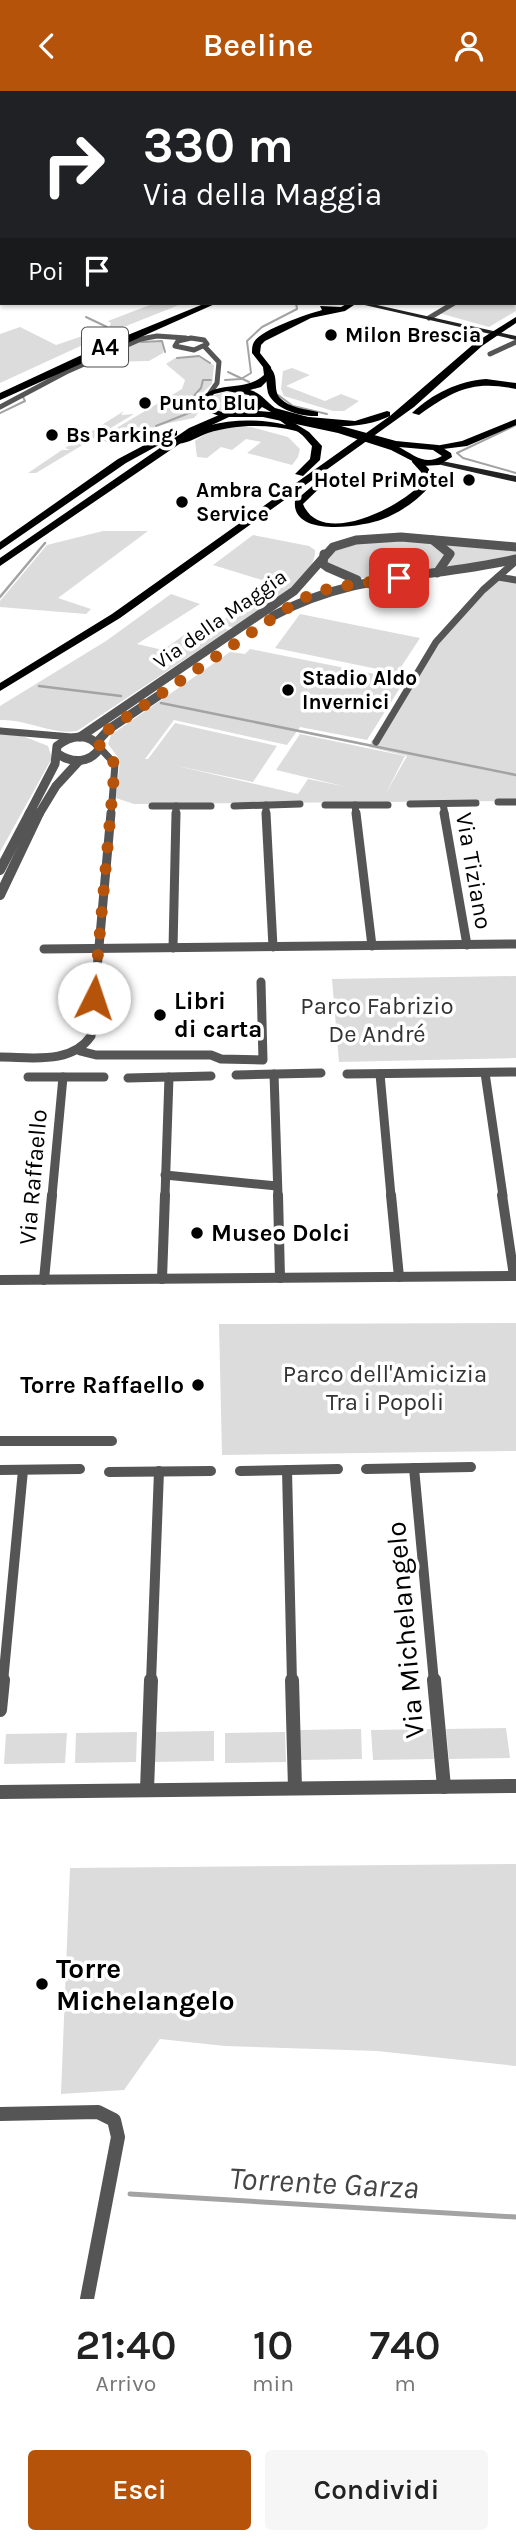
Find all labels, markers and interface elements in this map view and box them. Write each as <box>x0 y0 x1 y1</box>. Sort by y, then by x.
icon: back <box>28 27 66 65</box>
text: Beeline <box>203 27 313 64</box>
icon: person <box>450 27 488 65</box>
text: 330 m <box>143 117 294 174</box>
icon: right <box>28 119 119 210</box>
text: Via della Maggia <box>143 176 382 213</box>
icon: arrive <box>78 252 116 290</box>
text: Poi <box>28 256 64 287</box>
place label: Milon Brescia <box>345 323 481 347</box>
road number: A4 <box>82 327 128 367</box>
marker: Milon Brescia <box>323 327 339 343</box>
place label: Punto Blu <box>159 391 256 415</box>
marker: Punto Blu <box>137 395 153 411</box>
place label: Bs Parking <box>66 423 173 447</box>
marker: Bs Parking <box>44 427 60 443</box>
place label: Hotel PriMotel <box>314 468 455 492</box>
marker: Hotel PriMotel <box>461 472 477 488</box>
place label: Ambra Car Service <box>196 478 302 526</box>
marker: Ambra Car Service <box>174 494 190 510</box>
pin <box>369 548 429 608</box>
icon: arrive <box>380 559 418 597</box>
street label: Via della Maggia <box>149 564 291 674</box>
place label: Stadio Aldo Invernici <box>302 666 417 714</box>
marker: Stadio Aldo Invernici <box>280 682 296 698</box>
street label: Via Tiziano <box>450 810 498 932</box>
position arrow <box>57 961 131 1035</box>
place label: Libri di carta <box>174 987 262 1043</box>
park label: Parco Fabrizio De André <box>300 992 454 1048</box>
marker: Libri di carta <box>152 1007 168 1023</box>
street label: Via Raffaello <box>13 1108 53 1246</box>
place label: Museo Dolci <box>211 1219 350 1247</box>
marker: Museo Dolci <box>189 1225 205 1241</box>
park label: Parco dell'Amicizia Tra i Popoli <box>283 1360 487 1416</box>
place label: Torre Raffaello <box>20 1371 184 1399</box>
marker: Torre Raffaello <box>190 1377 206 1393</box>
street label: Via Michelangelo <box>379 1520 431 1740</box>
place label: Torre Michelangelo <box>56 1952 235 2017</box>
marker: Torre Michelangelo <box>34 1976 50 1992</box>
water label: Torrente Garza <box>228 2160 420 2206</box>
text: 21:40 <box>75 2320 177 2370</box>
text: 10 <box>253 2320 293 2370</box>
text: 740 <box>369 2320 441 2370</box>
text: Arrivo <box>96 2370 156 2397</box>
text: min <box>252 2370 294 2397</box>
text: m <box>394 2370 416 2397</box>
button: Esci <box>28 2450 251 2530</box>
button: Condividi <box>265 2450 488 2530</box>

